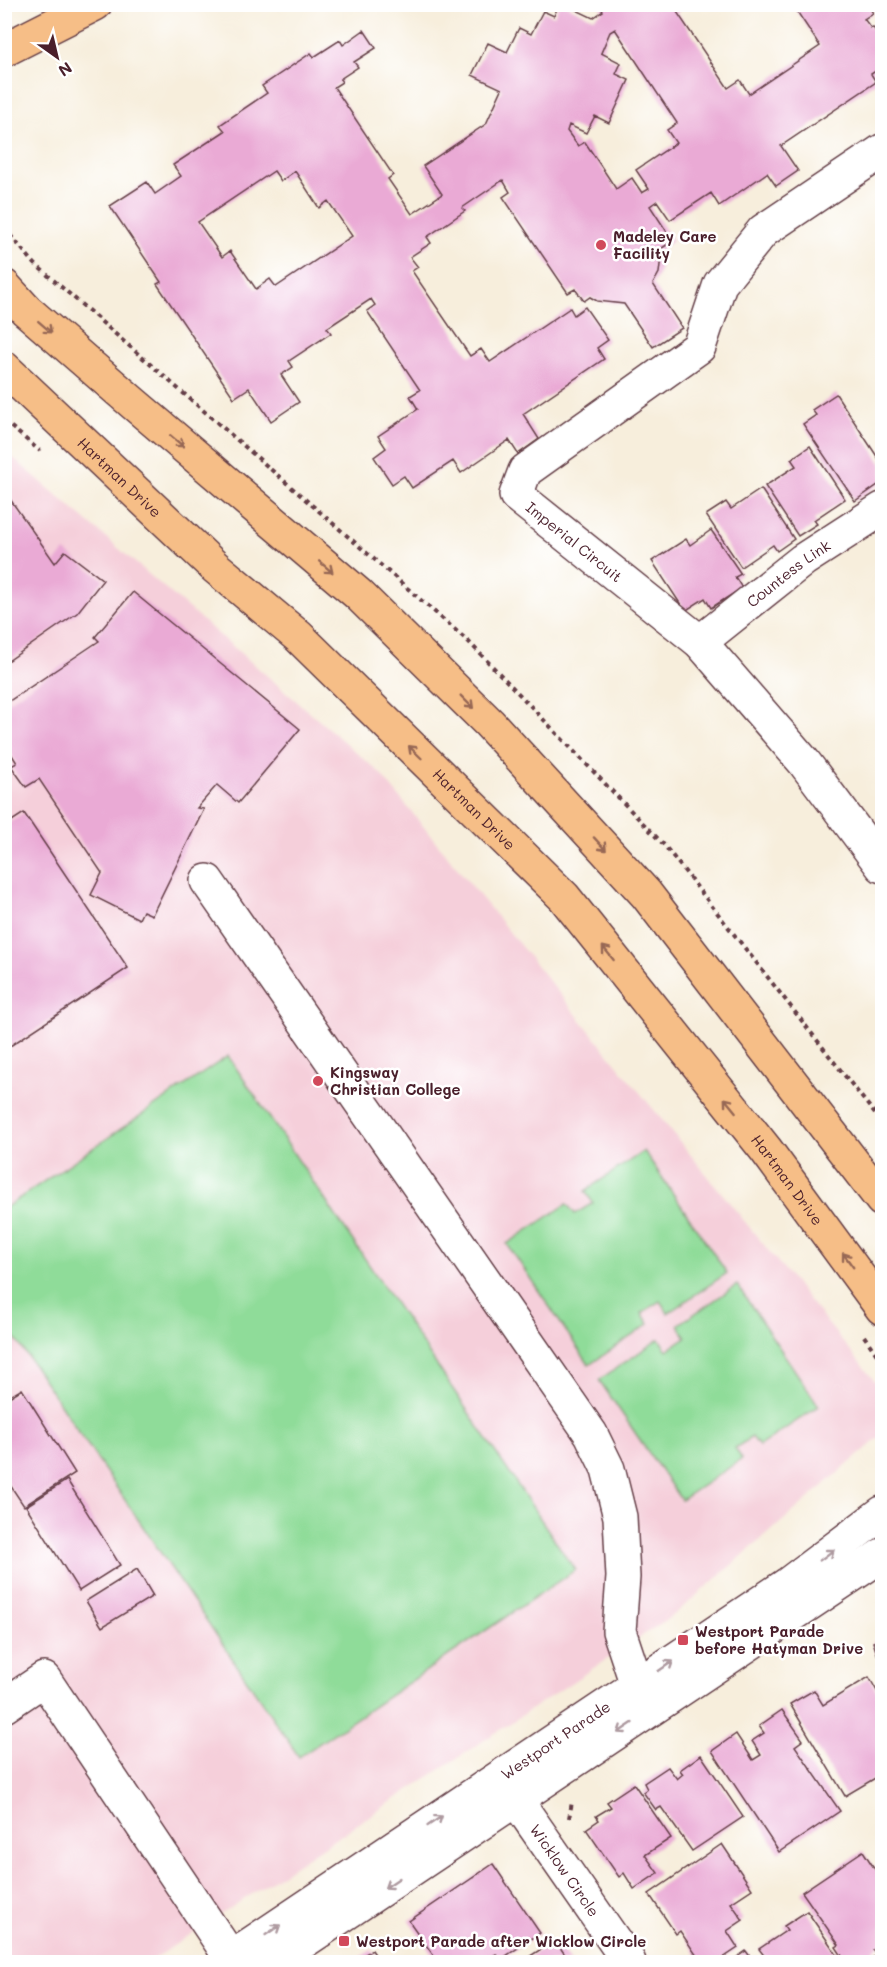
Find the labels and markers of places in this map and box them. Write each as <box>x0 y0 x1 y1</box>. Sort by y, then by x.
place label: Madeley Care Facility <box>613 226 716 263</box>
marker: Madeley Care Facility <box>594 238 608 252</box>
place label: Kingsway Christian College <box>330 1062 460 1099</box>
marker: Kingsway Christian College <box>311 1074 325 1088</box>
place label: Westport Parade before Hatyman Drive <box>695 1621 863 1658</box>
marker: Westport Parade before Hatyman Drive <box>676 1633 690 1647</box>
place label: Westport Parade after Wicklow Circle <box>356 1931 646 1951</box>
marker: Westport Parade after Wicklow Circle <box>337 1934 351 1948</box>

